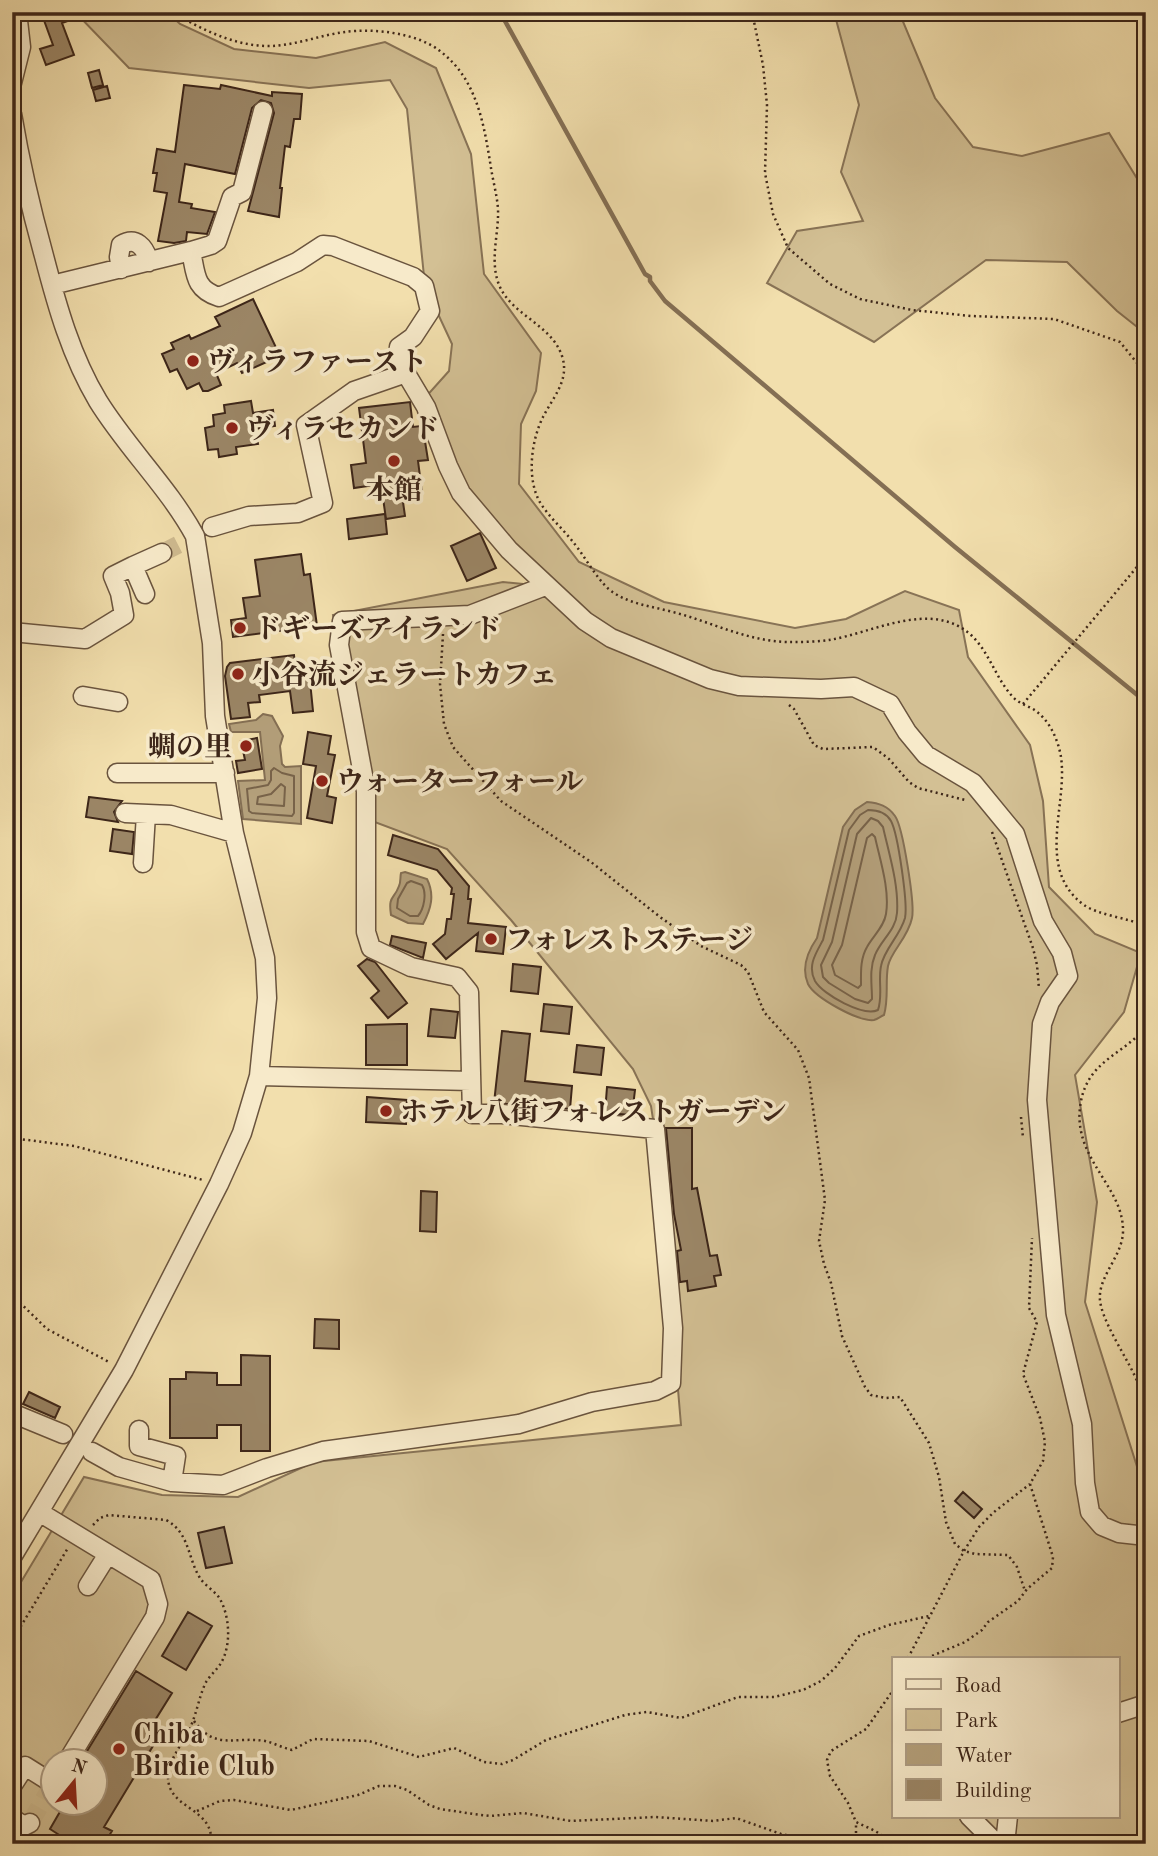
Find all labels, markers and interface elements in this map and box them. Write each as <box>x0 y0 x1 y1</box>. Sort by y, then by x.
place label: ヴィラファースト <box>207 347 427 378</box>
marker: ヴィラファースト <box>185 353 201 369</box>
place label: ヴィラセカンド <box>246 414 440 445</box>
marker: ヴィラセカンド <box>224 420 240 436</box>
marker: 本館 <box>386 453 402 469</box>
place label: 本館 <box>366 475 422 506</box>
place label: ドギーズアイランド <box>254 614 502 645</box>
marker: ドギーズアイランド <box>232 620 248 636</box>
place label: 小谷流ジェラートカフェ <box>252 659 557 691</box>
marker: 小谷流ジェラートカフェ <box>230 666 246 682</box>
place label: 蜩の里 <box>148 732 232 763</box>
marker: 蜩の里 <box>238 738 254 754</box>
place label: ウォーターフォール <box>336 768 584 798</box>
marker: ウォーターフォール <box>314 773 330 789</box>
place label: フォレストステージ <box>505 926 753 956</box>
marker: フォレストステージ <box>483 931 499 947</box>
place label: ホテル八街フォレストガーデン <box>400 1097 787 1128</box>
marker: ホテル八街フォレストガーデン <box>378 1103 394 1119</box>
legend <box>892 1657 1120 1818</box>
text: Road <box>955 1676 1002 1697</box>
text: Park <box>955 1711 998 1732</box>
place label: Chiba Birdie Club <box>133 1722 275 1782</box>
marker: Chiba Birdie Club <box>111 1741 127 1757</box>
text: Water <box>955 1746 1012 1767</box>
north arrow <box>38 1748 108 1818</box>
text: N <box>69 1757 89 1780</box>
text: Building <box>955 1781 1032 1802</box>

